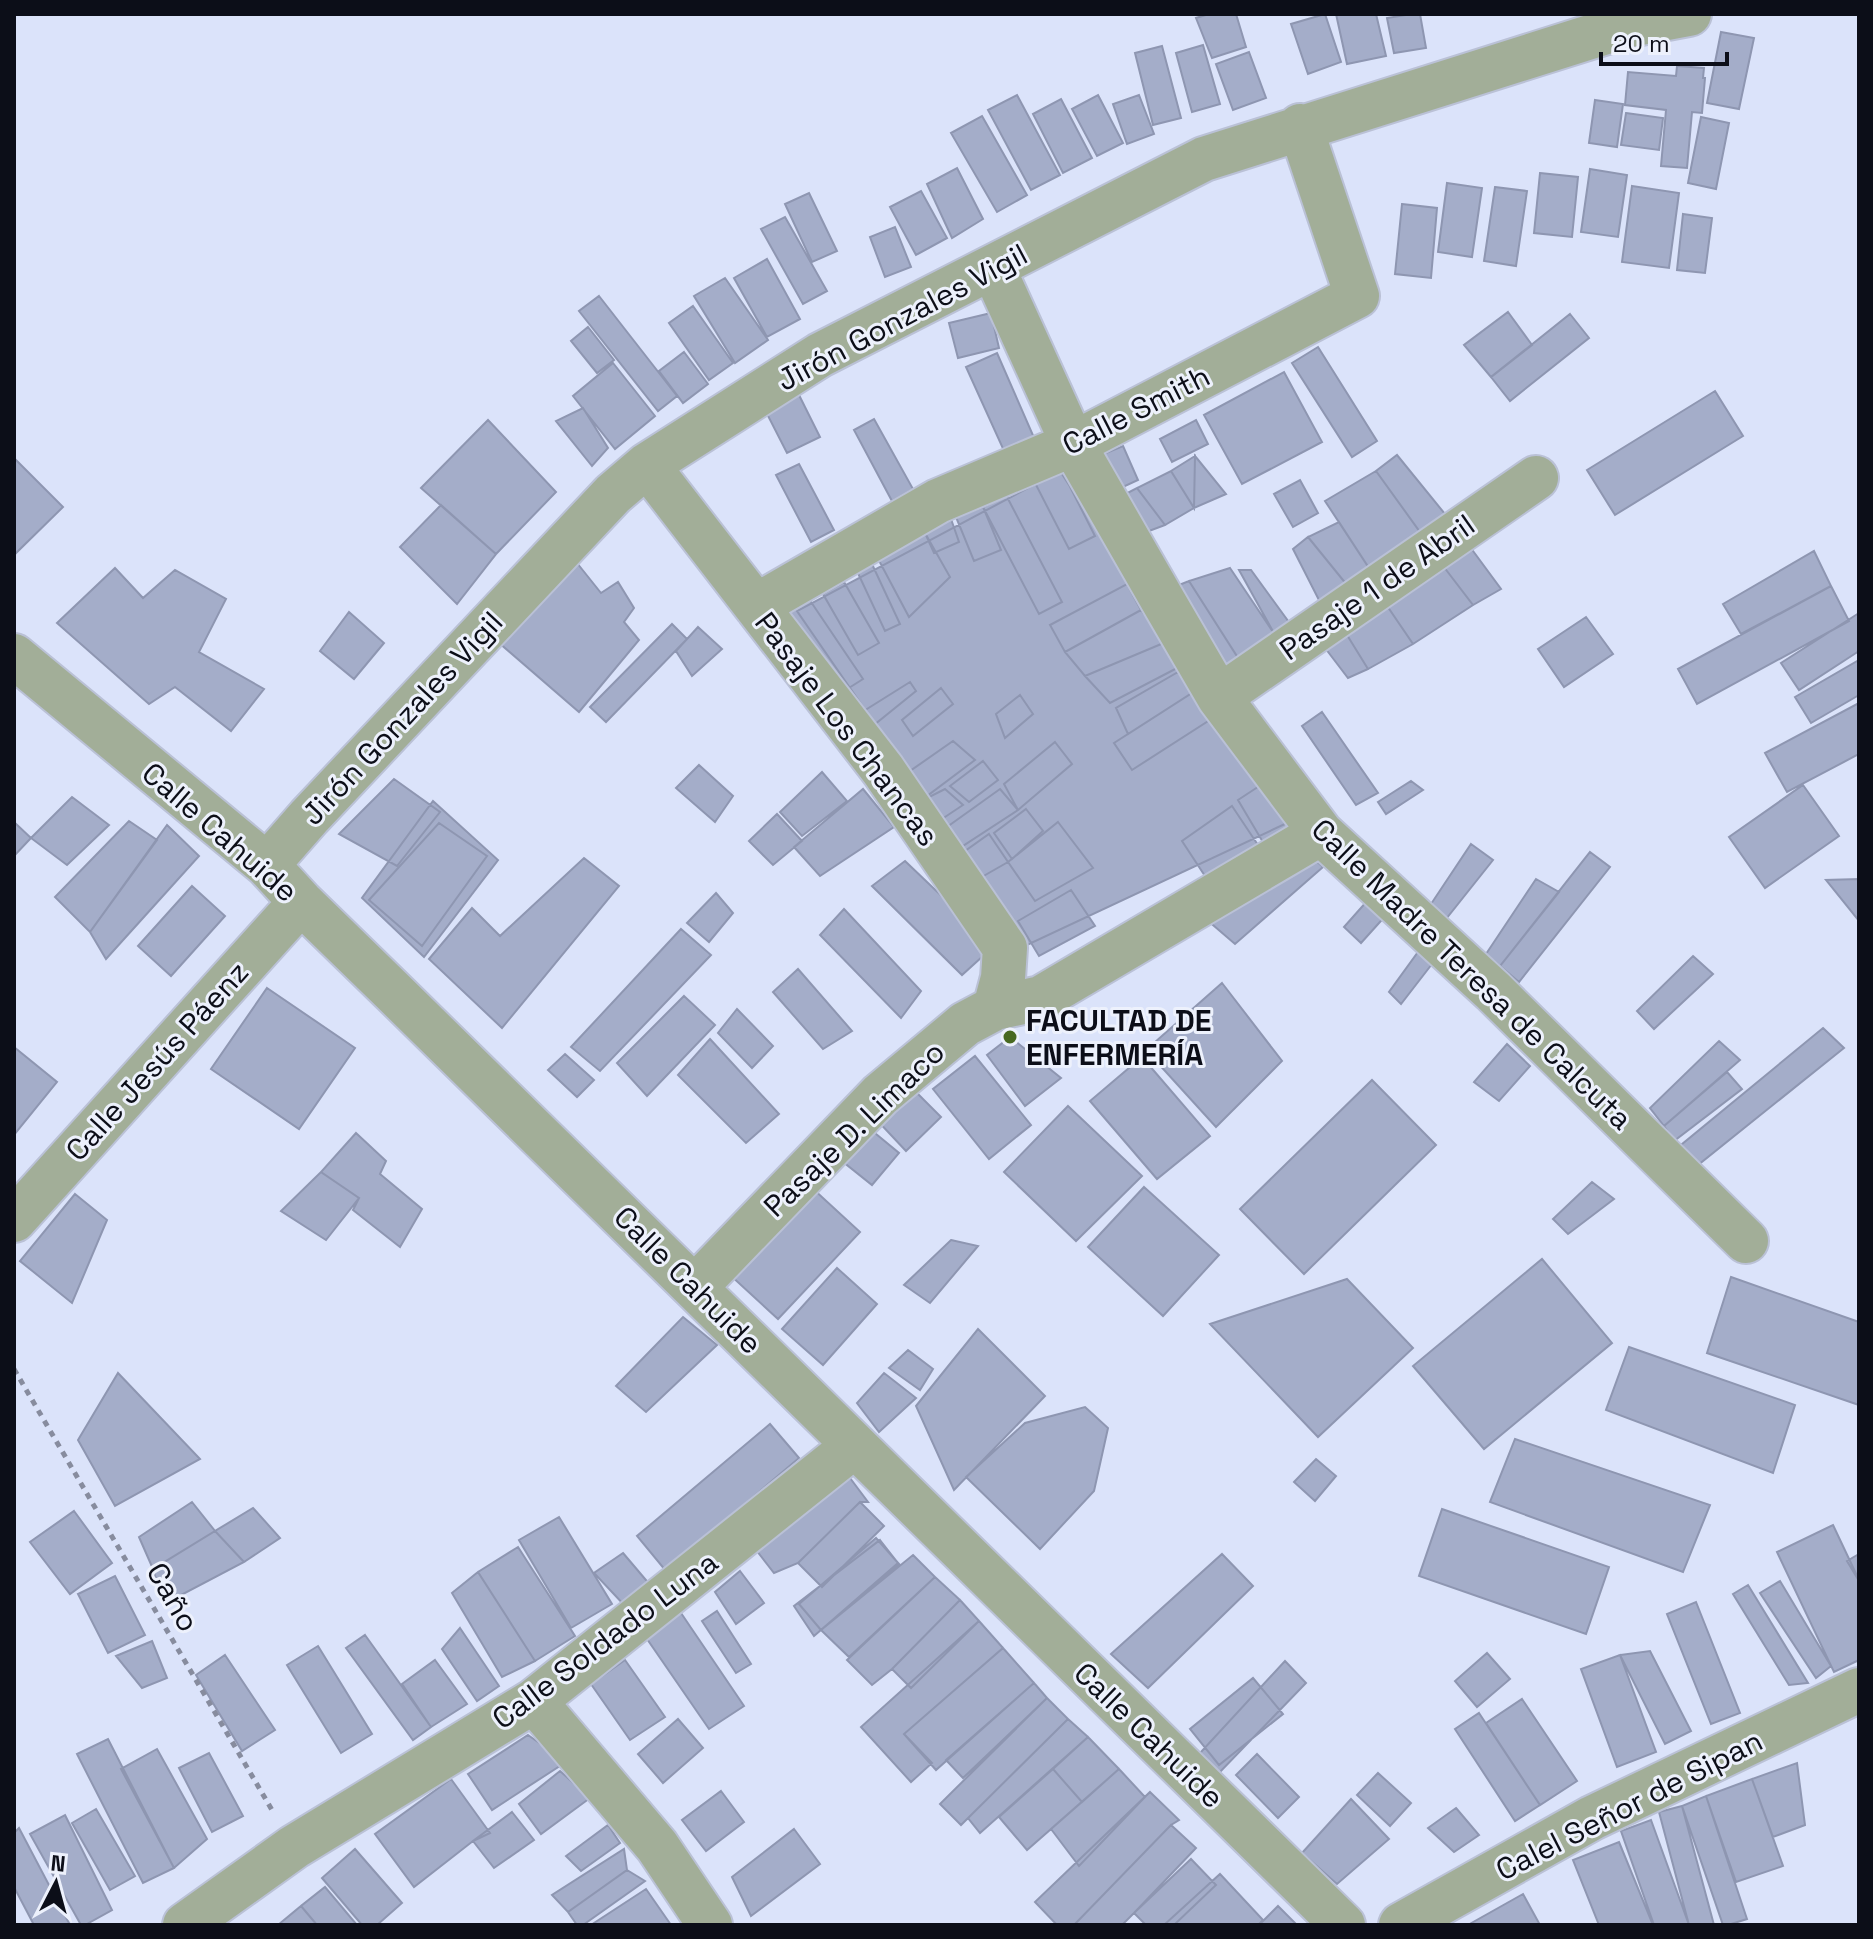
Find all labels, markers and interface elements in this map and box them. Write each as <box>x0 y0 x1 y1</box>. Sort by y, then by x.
scale bar <box>1601 16 1727 66</box>
text: 20 m <box>1613 28 1670 59</box>
street label: Jirón Gonzales Vigil <box>770 234 1034 400</box>
street label: Calle Smith <box>1056 356 1216 464</box>
street label: Pasaje 1 de Abril <box>1272 505 1482 669</box>
street label: Jirón Gonzales Vigil <box>293 603 511 833</box>
street label: Pasaje Los Chancas <box>746 604 948 854</box>
street label: Calle Cahuide <box>134 754 306 910</box>
street label: Calle Madre Teresa de Calcuta <box>1303 810 1641 1138</box>
street label: Calle Jesús Páenz <box>57 953 257 1169</box>
place label: FACULTAD DE ENFERMERÍA <box>1026 1001 1211 1074</box>
marker: FACULTAD DE ENFERMERÍA <box>1001 1028 1019 1046</box>
street label: Pasaje D. Limaco <box>755 1033 953 1225</box>
street label: Calle Cahuide <box>606 1198 770 1362</box>
street label: Calle Soldado Luna <box>484 1542 726 1738</box>
street label: Caño <box>138 1555 208 1639</box>
street label: Calle Cahuide <box>1066 1654 1232 1816</box>
street label: Calel Señor de Sipan <box>1489 1721 1769 1889</box>
north arrow <box>16 1843 96 1923</box>
text: N <box>49 1848 67 1878</box>

